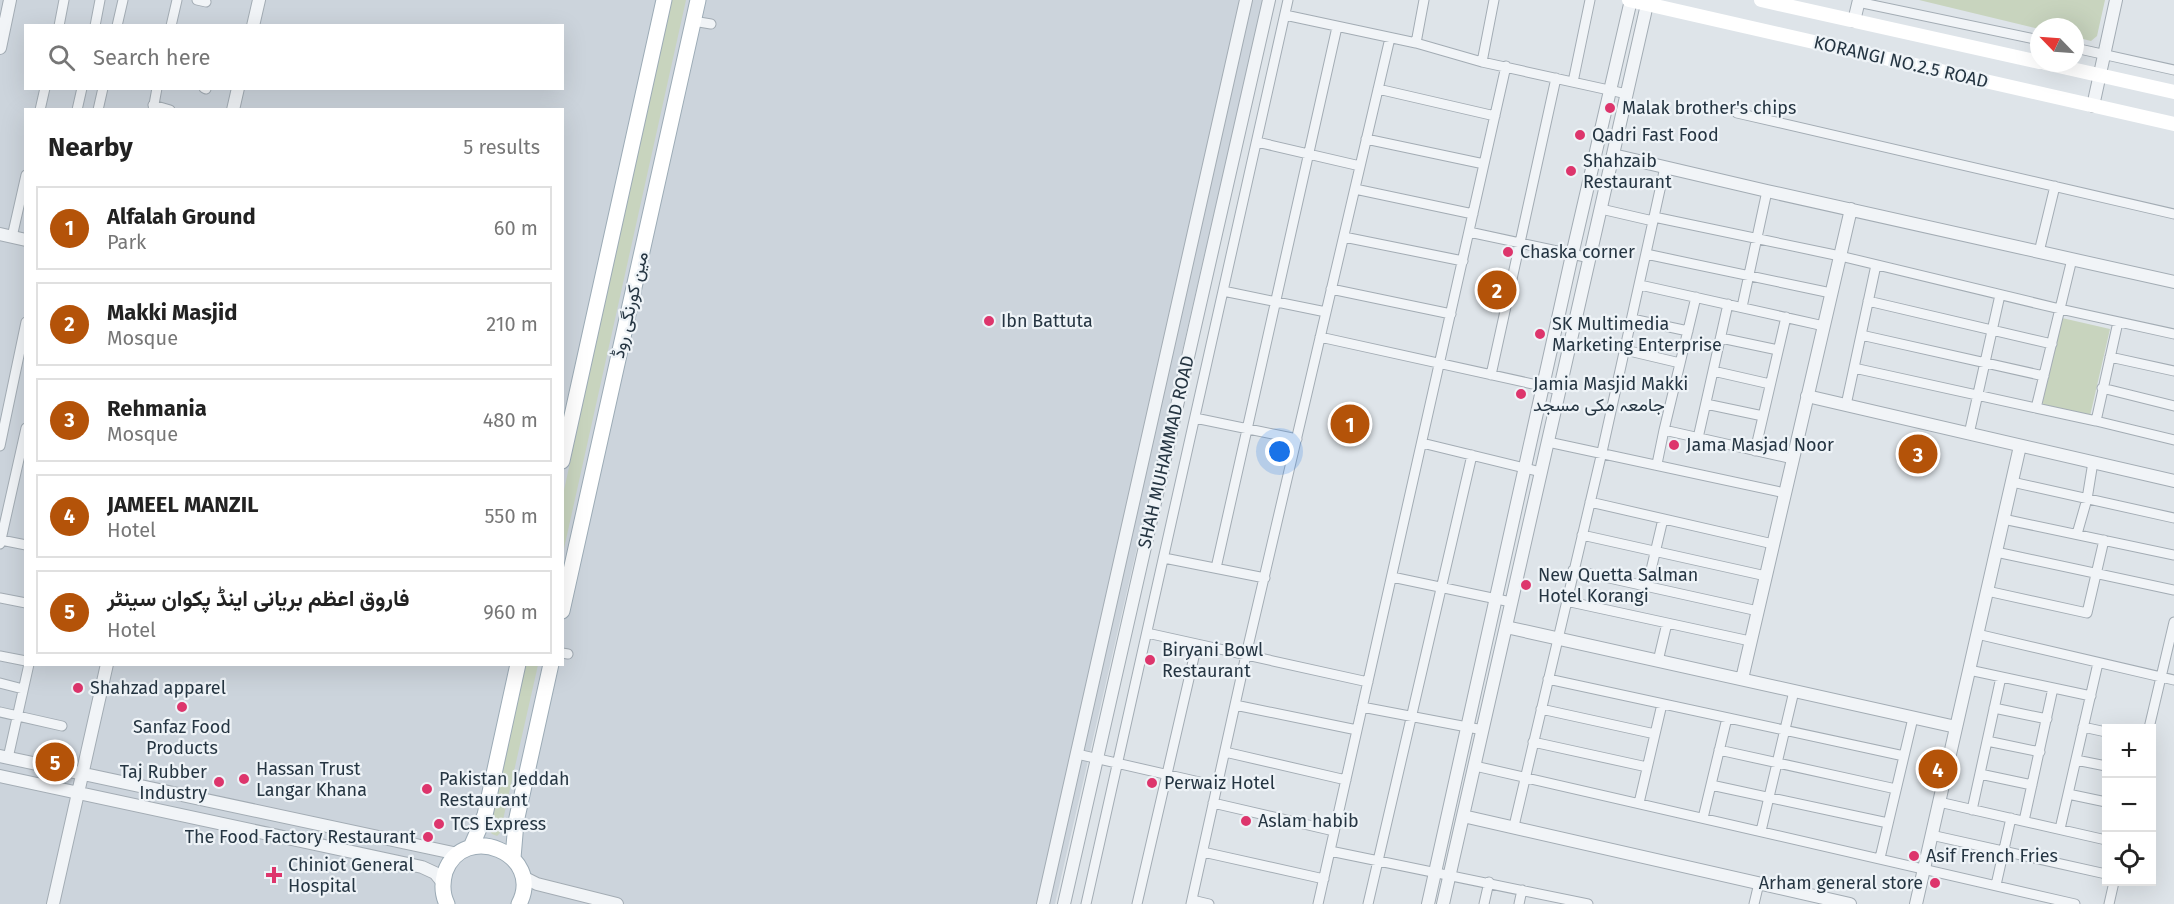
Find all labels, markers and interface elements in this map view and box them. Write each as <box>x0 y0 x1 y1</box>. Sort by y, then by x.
north arrow <box>2030 18 2084 72</box>
search box <box>24 24 564 90</box>
street label: KORANGI NO.2.5 ROAD <box>1812 31 1990 93</box>
icon: search <box>45 41 78 74</box>
text: Search here <box>93 44 211 71</box>
place label: Malak brother's chips <box>1622 97 1796 119</box>
marker: Malak brother's chips <box>1603 101 1617 115</box>
place label: Qadri Fast Food <box>1592 124 1719 146</box>
marker: Qadri Fast Food <box>1573 128 1587 142</box>
text: Nearby <box>48 132 133 163</box>
text: 5 results <box>463 135 540 159</box>
place label: Shahzaib Restaurant <box>1583 150 1672 193</box>
marker: Shahzaib Restaurant <box>1564 164 1578 178</box>
text: Alfalah Ground <box>107 203 256 230</box>
text: 1 <box>65 216 74 240</box>
text: 60 m <box>494 216 538 240</box>
text: Park <box>107 230 146 254</box>
place label: Chaska corner <box>1520 241 1635 263</box>
marker: Chaska corner <box>1501 245 1515 259</box>
street label: مین کورنگی روڈ <box>607 250 653 360</box>
pin: 2 <box>1478 268 1516 312</box>
text: Makki Masjid <box>107 299 237 326</box>
place label: Ibn Battuta <box>1001 310 1093 332</box>
text: 2 <box>64 312 75 336</box>
text: 210 m <box>486 312 538 336</box>
place label: SK Multimedia Marketing Enterprise <box>1552 313 1722 356</box>
marker: Ibn Battuta <box>982 314 996 328</box>
text: Mosque <box>107 326 178 350</box>
marker: SK Multimedia Marketing Enterprise <box>1533 327 1547 341</box>
street label: SHAH MUHAMMAD ROAD <box>1133 353 1199 551</box>
place label: Jamia Masjid Makki جامعہ مکی مسجد <box>1533 373 1688 416</box>
marker: Jamia Masjid Makki جامعہ مکی مسجد <box>1514 387 1528 401</box>
text: Rehmania <box>107 395 207 422</box>
pin: 1 <box>1330 402 1370 446</box>
text: 3 <box>64 408 75 432</box>
text: 480 m <box>483 408 538 432</box>
text: Mosque <box>107 422 178 446</box>
pin: 3 <box>1898 432 1938 476</box>
place label: Jama Masjad Noor <box>1686 434 1834 456</box>
your location <box>1265 437 1294 466</box>
marker: Jama Masjad Noor <box>1667 438 1681 452</box>
text: JAMEEL MANZIL <box>107 491 258 518</box>
text: 4 <box>64 504 75 528</box>
text: 550 m <box>484 504 538 528</box>
text: Hotel <box>107 518 156 542</box>
place label: New Quetta Salman Hotel Korangi <box>1538 564 1698 607</box>
marker: New Quetta Salman Hotel Korangi <box>1519 578 1533 592</box>
text: فاروق اعظم بریانی اینڈ پکوان سینٹر <box>107 585 409 612</box>
text: 5 <box>64 600 75 624</box>
text: 960 m <box>483 600 538 624</box>
text: Hotel <box>107 618 156 642</box>
place label: Biryani Bowl Restaurant <box>1162 639 1263 682</box>
marker: Biryani Bowl Restaurant <box>1143 653 1157 667</box>
place label: Shahzad apparel <box>90 677 226 699</box>
marker: Shahzad apparel <box>71 681 85 695</box>
marker: Sanfaz Food Products <box>175 700 189 714</box>
place label: Sanfaz Food Products <box>133 716 231 759</box>
map controls <box>2102 724 2156 886</box>
button: + <box>2102 724 2156 778</box>
pin: 5 <box>36 740 74 784</box>
pin: 4 <box>1918 746 1958 792</box>
place label: Hassan Trust Langar Khana <box>256 758 367 801</box>
place label: Taj Rubber Industry <box>120 761 207 804</box>
place label: Pakistan Jeddah Restaurant <box>439 768 570 811</box>
marker: Hassan Trust Langar Khana <box>237 772 251 786</box>
place label: Perwaiz Hotel <box>1164 772 1275 794</box>
marker: Taj Rubber Industry <box>212 775 226 789</box>
marker: Perwaiz Hotel <box>1145 776 1159 790</box>
button: − <box>2102 778 2156 832</box>
marker: Pakistan Jeddah Restaurant <box>420 782 434 796</box>
place label: Aslam habib <box>1258 810 1359 832</box>
place label: TCS Express <box>451 813 546 835</box>
marker: Aslam habib <box>1239 814 1253 828</box>
marker: TCS Express <box>432 817 446 831</box>
place label: The Food Factory Restaurant <box>185 826 416 848</box>
marker: The Food Factory Restaurant <box>421 830 435 844</box>
button: locate <box>2102 832 2156 886</box>
place label: Asif French Fries <box>1926 845 2058 867</box>
marker: Asif French Fries <box>1907 849 1921 863</box>
place label: Chiniot General Hospital <box>288 854 414 897</box>
marker: Chiniot General Hospital <box>265 866 283 884</box>
place label: Arham general store <box>1759 872 1923 894</box>
marker: Arham general store <box>1928 876 1942 890</box>

